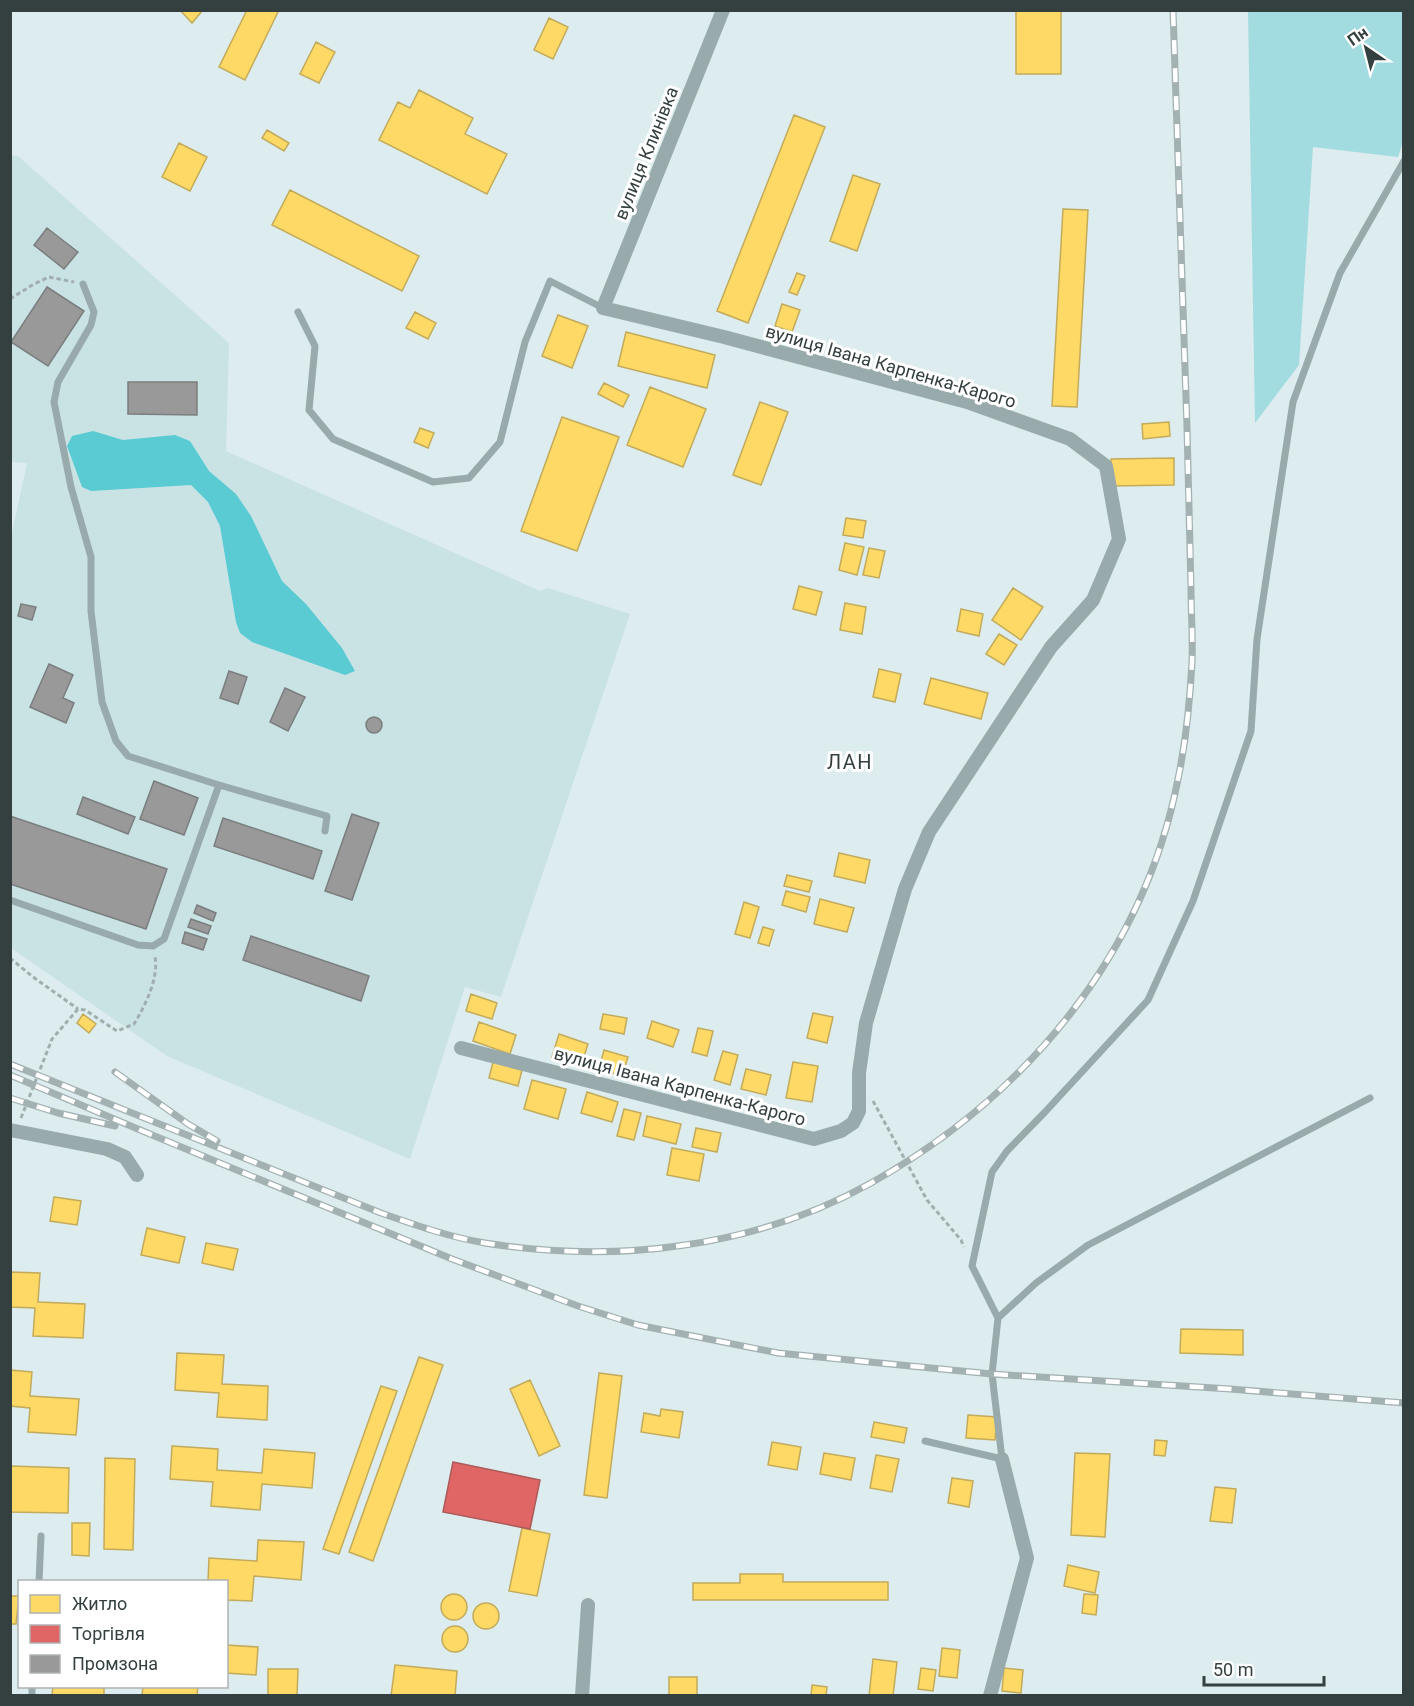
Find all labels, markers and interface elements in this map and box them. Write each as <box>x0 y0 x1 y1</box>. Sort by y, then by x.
north arrow <box>1336 18 1396 78</box>
text: Пн <box>1344 22 1371 50</box>
street label: вулиця Клинівка <box>610 84 682 222</box>
street label: вулиця Івана Карпенка-Карого <box>763 320 1019 412</box>
district label: ЛАН <box>827 750 873 774</box>
street label: вулиця Івана Карпенка-Карого <box>552 1042 808 1130</box>
legend <box>18 1580 228 1688</box>
text: Житло <box>72 1593 127 1614</box>
text: Торгівля <box>72 1623 145 1644</box>
scale bar <box>1204 1649 1324 1687</box>
text: Промзона <box>72 1653 158 1674</box>
text: 50 m <box>1213 1659 1253 1680</box>

